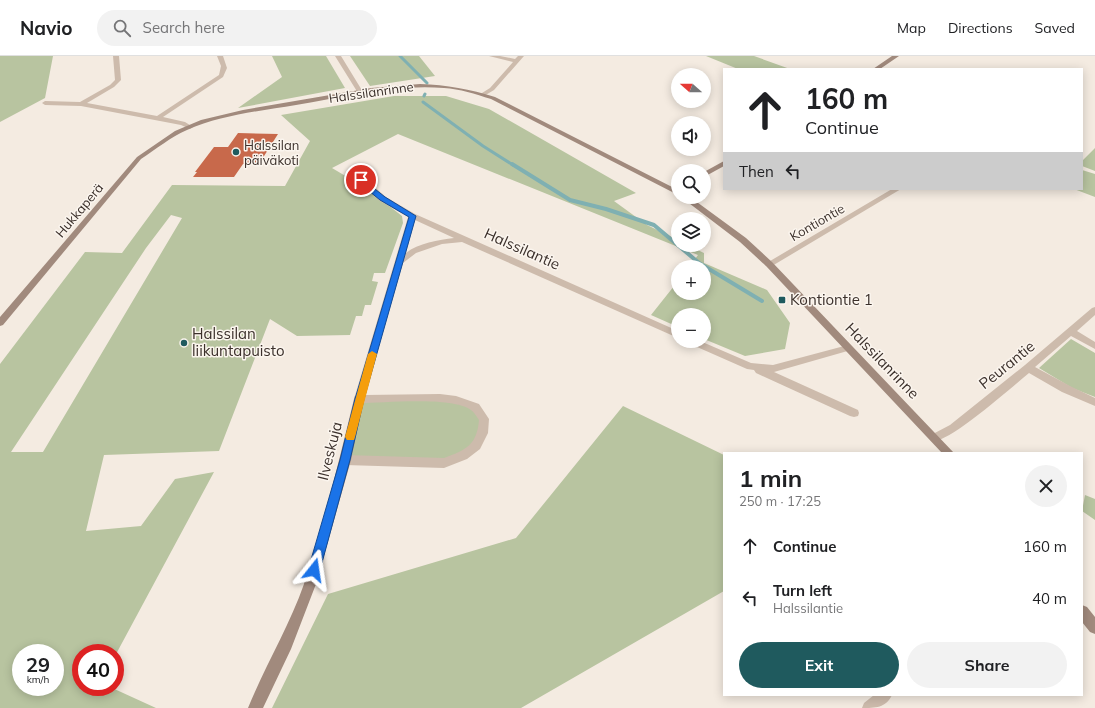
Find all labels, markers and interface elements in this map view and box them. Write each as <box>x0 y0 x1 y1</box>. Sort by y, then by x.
search box <box>97 10 377 46</box>
text: Navio <box>20 16 73 40</box>
icon: search <box>111 17 133 39</box>
text: Search here <box>143 18 225 37</box>
text: Map <box>897 19 926 37</box>
text: Directions <box>948 19 1013 37</box>
text: Saved <box>1035 19 1075 37</box>
north arrow <box>671 68 711 108</box>
map controls <box>671 68 711 348</box>
street label: Halssilanrinne <box>328 78 414 106</box>
text: 160 m <box>805 81 888 116</box>
icon: ahead <box>739 84 791 136</box>
button: sound <box>671 116 711 156</box>
text: Continue <box>805 116 879 139</box>
place label: Halssilan päiväkoti <box>244 137 299 168</box>
marker: Halssilan päiväkoti <box>231 147 241 157</box>
icon: left <box>782 160 804 182</box>
text: Then <box>739 162 774 181</box>
pin <box>344 163 378 197</box>
button: search <box>671 164 711 204</box>
icon: arrive <box>350 169 372 191</box>
street label: Hukkaperä <box>52 180 106 240</box>
street label: Kontiontie <box>787 200 847 244</box>
button: layers <box>671 212 711 252</box>
street label: Halssilantie <box>481 223 563 274</box>
button: + <box>671 260 711 300</box>
place label: Kontiontie 1 <box>790 290 873 309</box>
marker: Kontiontie 1 <box>777 295 787 305</box>
button: − <box>671 308 711 348</box>
street label: Halssilanrinne <box>841 319 923 403</box>
place label: Halssilan liikuntapuisto <box>192 324 284 360</box>
street label: Peurantie <box>975 336 1038 393</box>
marker: Halssilan liikuntapuisto <box>179 338 189 348</box>
street label: Ilveskuja <box>313 420 346 482</box>
text: 1 min <box>739 463 802 493</box>
button: close <box>1025 465 1067 507</box>
text: 250 m · 17:25 <box>739 493 821 509</box>
icon: ahead <box>739 535 761 557</box>
text: Continue <box>773 537 836 556</box>
text: 160 m <box>1023 537 1067 556</box>
position arrow <box>293 549 335 591</box>
text: Turn left <box>773 581 832 600</box>
icon: left <box>739 587 761 609</box>
text: 40 m <box>1032 589 1067 608</box>
text: Halssilantie <box>773 600 843 616</box>
button: Exit <box>739 642 899 688</box>
button: Share <box>907 642 1067 688</box>
speed limit sign: 40 <box>72 644 124 696</box>
text: 29 <box>26 652 50 677</box>
text: km/h <box>27 673 49 686</box>

